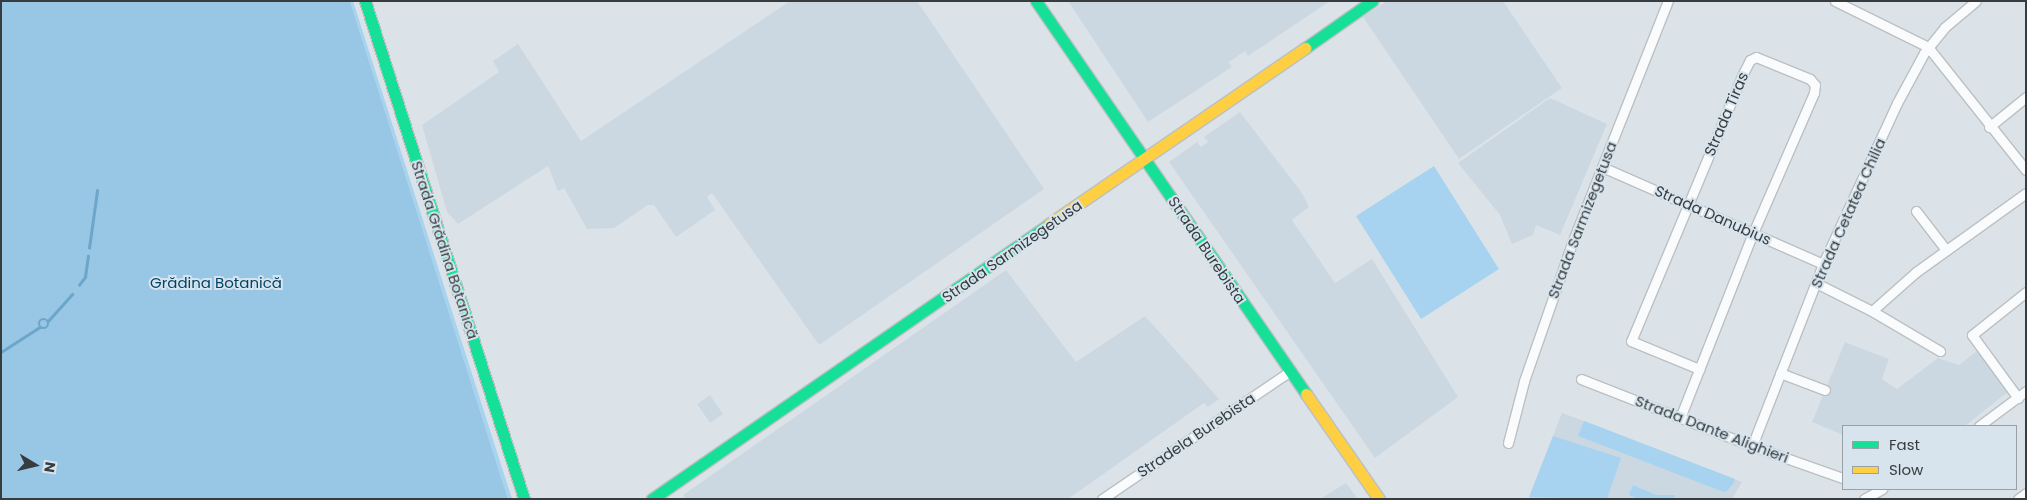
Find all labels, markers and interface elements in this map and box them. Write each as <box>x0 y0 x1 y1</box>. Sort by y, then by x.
street label: Strada Tiras <box>1700 69 1752 159</box>
street label: Strada Cetatea Chilia <box>1807 135 1889 291</box>
street label: Strada Sarmizegetusa <box>1544 139 1620 301</box>
street label: Strada Grădina Botanică <box>408 159 482 341</box>
street label: Strada Danubius <box>1652 181 1774 249</box>
street label: Strada Burebista <box>1165 193 1249 307</box>
street label: Strada Sarmizegetusa <box>939 196 1085 306</box>
park label: Grădina Botanică <box>150 274 282 292</box>
street label: Stradela Burebista <box>1134 389 1258 481</box>
street label: Strada Dante Alighieri <box>1633 391 1791 467</box>
legend <box>1842 425 2017 490</box>
text: Fast <box>1889 434 1920 455</box>
north arrow <box>10 440 60 490</box>
text: Slow <box>1889 459 1923 480</box>
text: N <box>39 461 61 474</box>

